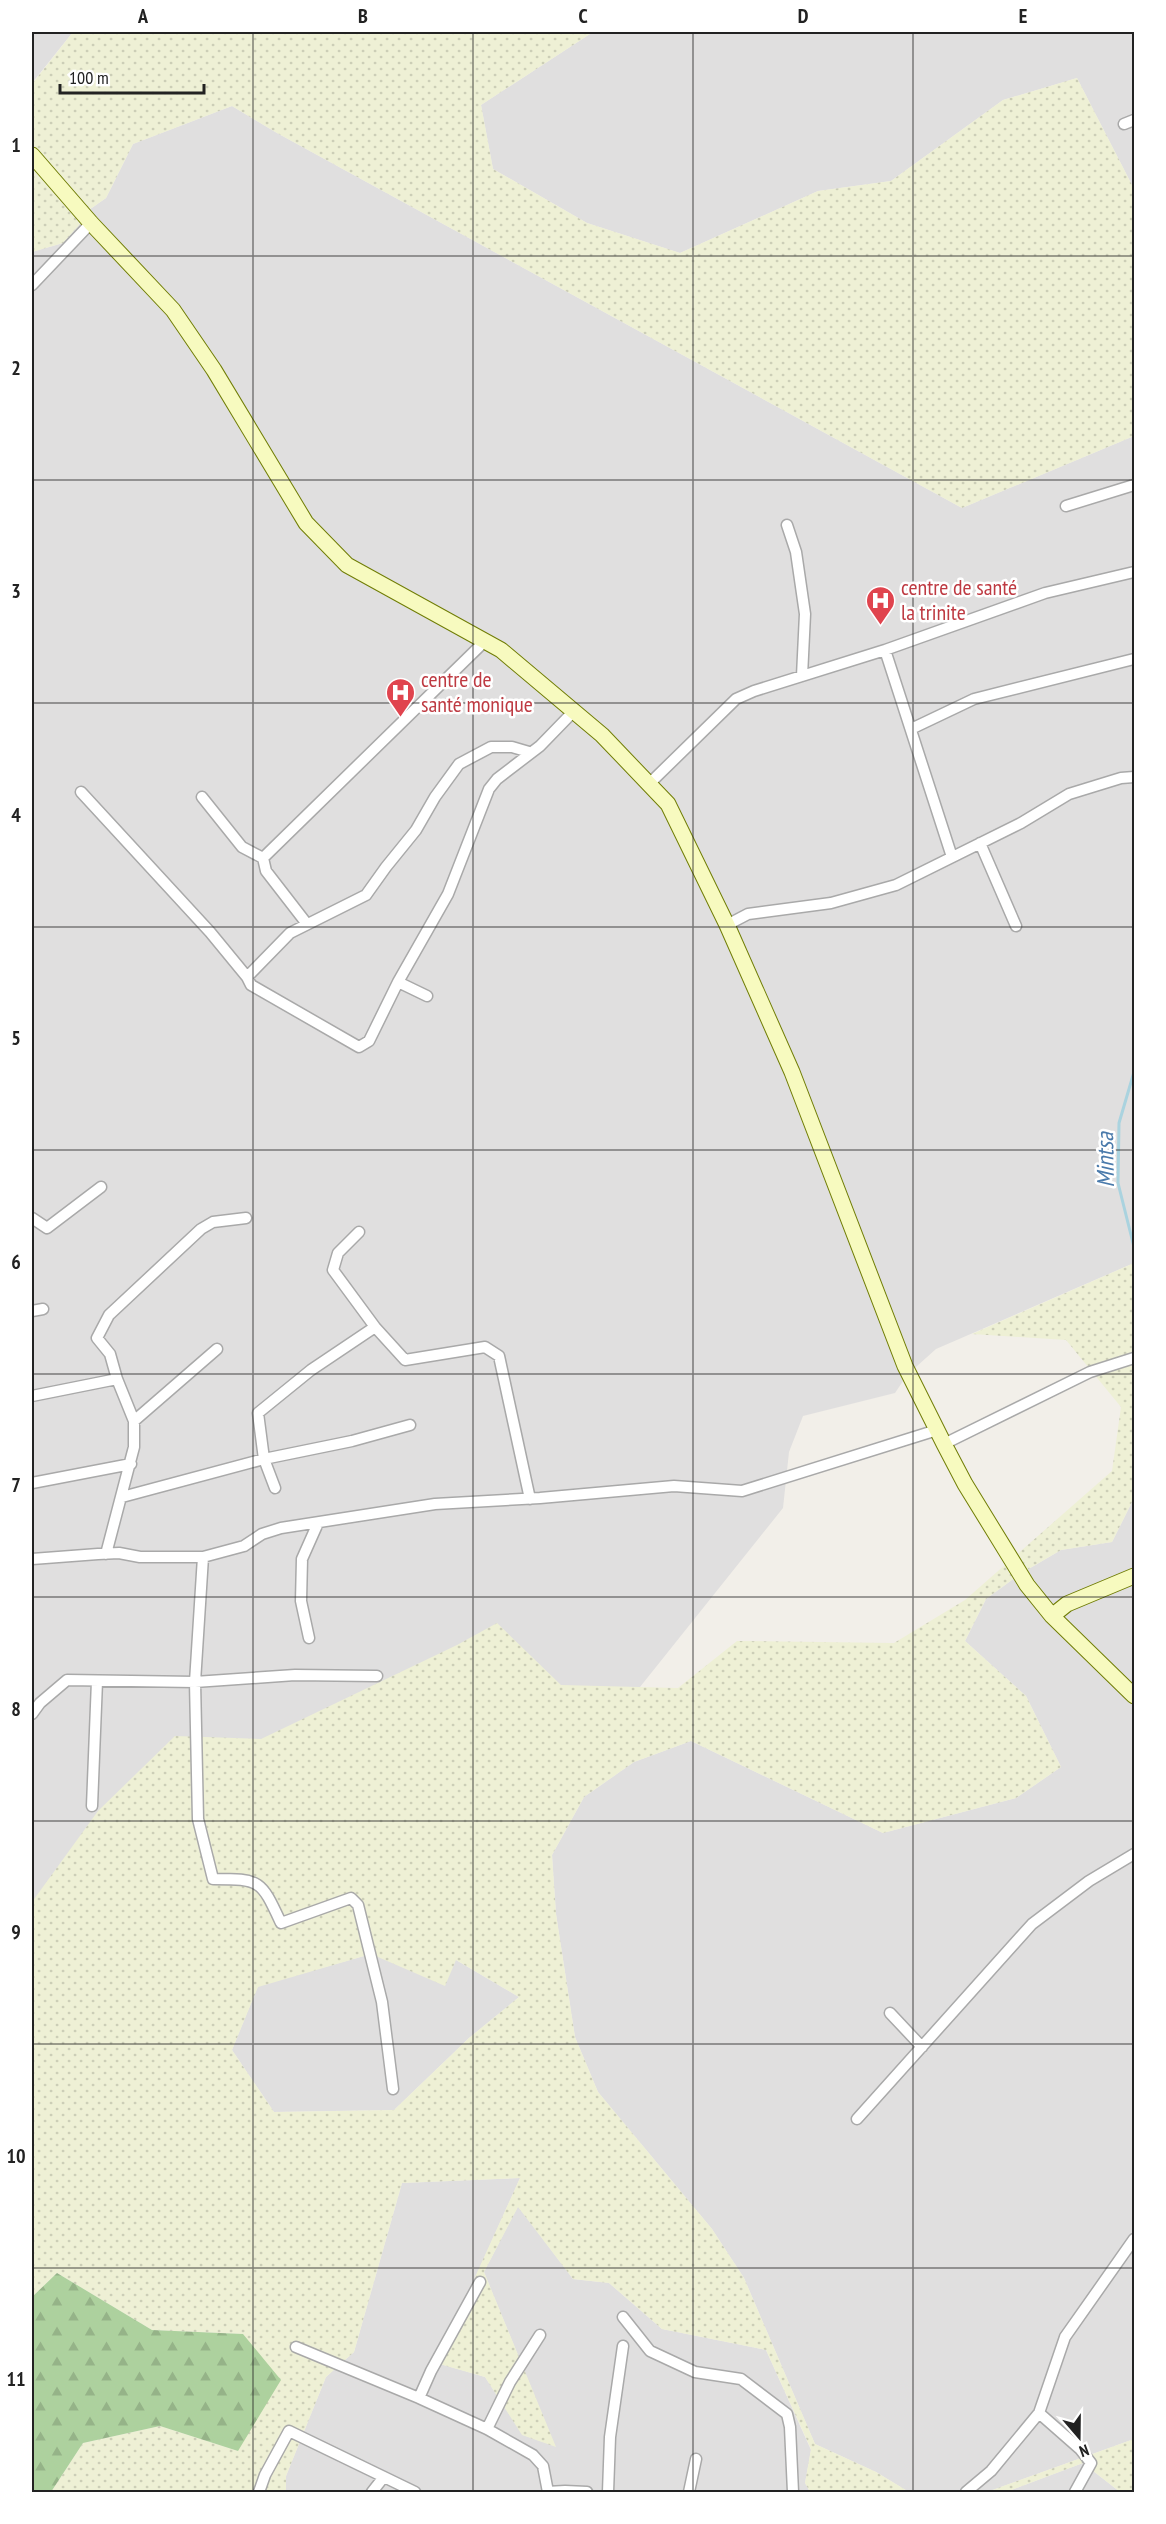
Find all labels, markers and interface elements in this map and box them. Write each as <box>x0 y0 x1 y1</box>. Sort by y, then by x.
text: A <box>137 3 149 29</box>
text: B <box>358 3 368 29</box>
text: C <box>578 3 588 29</box>
text: D <box>798 3 809 29</box>
text: E <box>1019 3 1027 29</box>
scale bar <box>60 57 204 95</box>
text: 100 m <box>69 66 109 89</box>
text: 1 <box>11 132 21 158</box>
text: 2 <box>11 355 21 381</box>
place label: centre de santé la trinite <box>901 573 1017 626</box>
text: 3 <box>11 578 21 604</box>
hospital icon: centre de santé la trinite <box>864 584 896 626</box>
place label: centre de santé monique <box>421 665 533 718</box>
hospital icon: centre de santé monique <box>384 676 416 718</box>
text: 4 <box>11 802 21 828</box>
text: 5 <box>11 1025 21 1051</box>
water label: Mintsa <box>1089 1131 1121 1188</box>
text: 6 <box>11 1249 21 1275</box>
text: 7 <box>11 1472 21 1498</box>
text: 8 <box>11 1696 21 1722</box>
text: 9 <box>11 1919 21 1945</box>
text: 10 <box>6 2143 26 2169</box>
text: 11 <box>6 2366 26 2392</box>
north arrow <box>1049 2407 1109 2467</box>
text: N <box>1077 2440 1092 2462</box>

